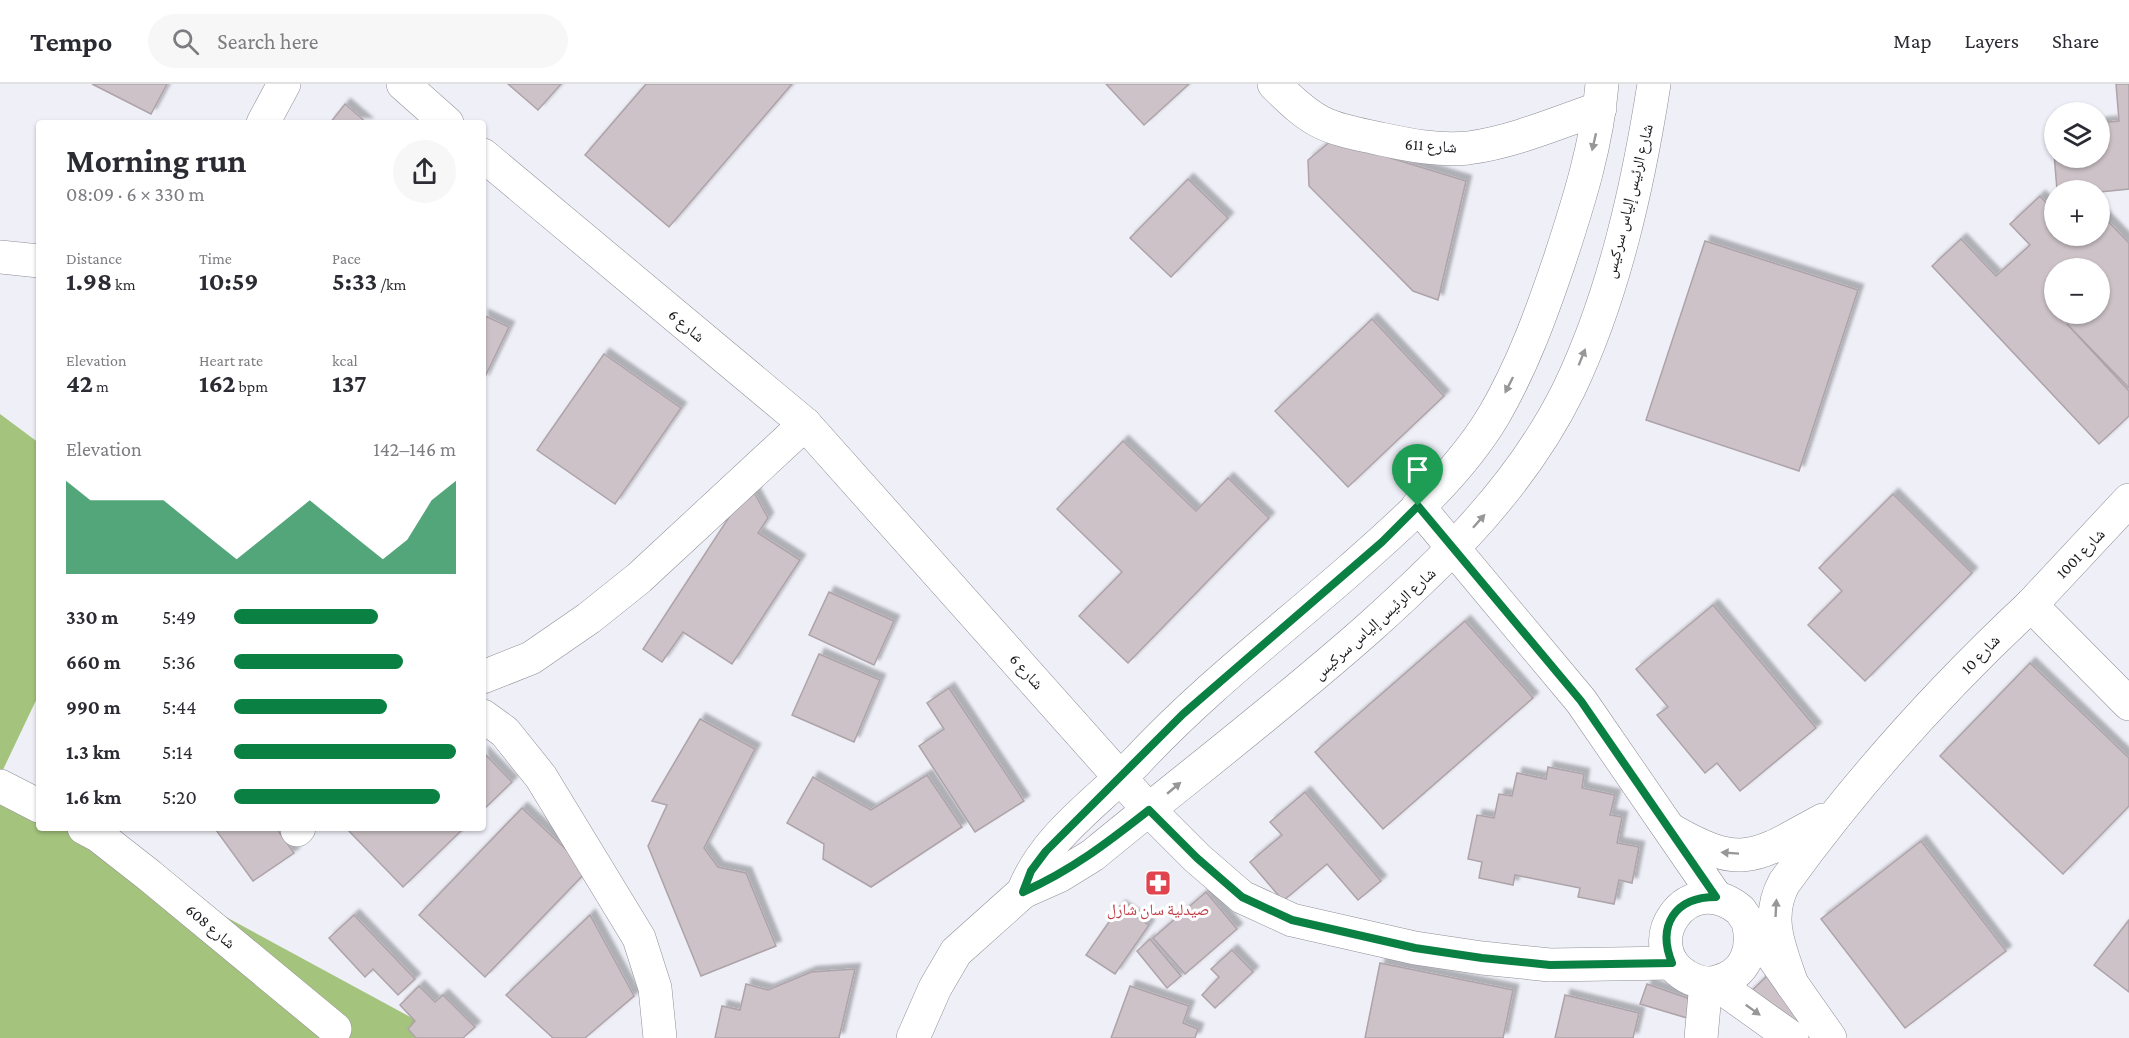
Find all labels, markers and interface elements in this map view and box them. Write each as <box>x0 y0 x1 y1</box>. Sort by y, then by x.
search box <box>148 14 568 68</box>
icon: search <box>169 25 202 58</box>
text: Tempo <box>30 26 112 57</box>
text: Search here <box>217 29 318 54</box>
text: Map <box>1893 29 1932 53</box>
text: Layers <box>1965 29 2019 53</box>
text: Share <box>2052 29 2099 53</box>
map controls <box>2044 102 2110 324</box>
button: layers <box>2044 102 2110 168</box>
street label: شارع الرئيس إلياس سركيس <box>1601 122 1658 281</box>
one-way arrow <box>1588 133 1598 151</box>
street label: شارع 611 <box>1404 135 1458 158</box>
button: share <box>393 140 456 203</box>
text: Morning run <box>66 142 247 179</box>
button: + <box>2044 180 2110 246</box>
text: 08:09 · 6 × 330 m <box>66 183 205 205</box>
text: Distance <box>66 250 122 267</box>
text: Time <box>199 250 232 267</box>
text: Pace <box>332 250 361 267</box>
button: − <box>2044 258 2110 324</box>
text: 1.98 <box>66 267 112 296</box>
text: 10:59 <box>199 267 258 296</box>
text: 5:33 <box>332 267 377 296</box>
text: km <box>112 276 136 293</box>
text: /km <box>377 276 406 293</box>
street label: شارع 6 <box>664 306 708 347</box>
one-way arrow <box>1577 348 1587 366</box>
text: Elevation <box>66 352 127 369</box>
text: Heart rate <box>199 352 263 369</box>
text: kcal <box>332 352 358 369</box>
text: 42 <box>66 369 93 398</box>
text: 162 <box>199 369 236 398</box>
text: 137 <box>332 369 367 398</box>
one-way arrow <box>1505 376 1514 393</box>
text: m <box>93 378 109 395</box>
text: bpm <box>236 378 268 395</box>
text: Elevation <box>66 438 142 460</box>
text: 142–146 m <box>373 438 456 460</box>
pin <box>1392 444 1443 506</box>
icon: arrive <box>1401 453 1434 486</box>
one-way arrow <box>1471 515 1485 529</box>
street label: شارع 1001 <box>2053 525 2109 583</box>
street label: شارع الرئيس إلياس سركيس <box>1310 564 1440 684</box>
text: 330 m <box>66 606 118 628</box>
text: 5:49 <box>162 606 196 628</box>
street label: شارع 10 <box>1958 631 2005 679</box>
street label: شارع 6 <box>1005 650 1047 694</box>
text: 660 m <box>66 651 121 673</box>
text: 5:36 <box>162 651 196 673</box>
text: 990 m <box>66 696 121 718</box>
text: 5:44 <box>162 696 196 718</box>
text: 1.3 km <box>66 741 120 763</box>
text: 5:14 <box>162 741 193 763</box>
one-way arrow <box>1166 782 1181 795</box>
text: 1.6 km <box>66 786 121 808</box>
text: 5:20 <box>162 786 197 808</box>
one-way arrow <box>1720 849 1739 858</box>
pharmacy icon: صيدلية سان شارل <box>1143 868 1173 898</box>
one-way arrow <box>1771 898 1781 917</box>
street label: شارع 608 <box>181 901 239 953</box>
place label: صيدلية سان شارل <box>1107 901 1209 920</box>
one-way arrow <box>1745 1004 1761 1016</box>

